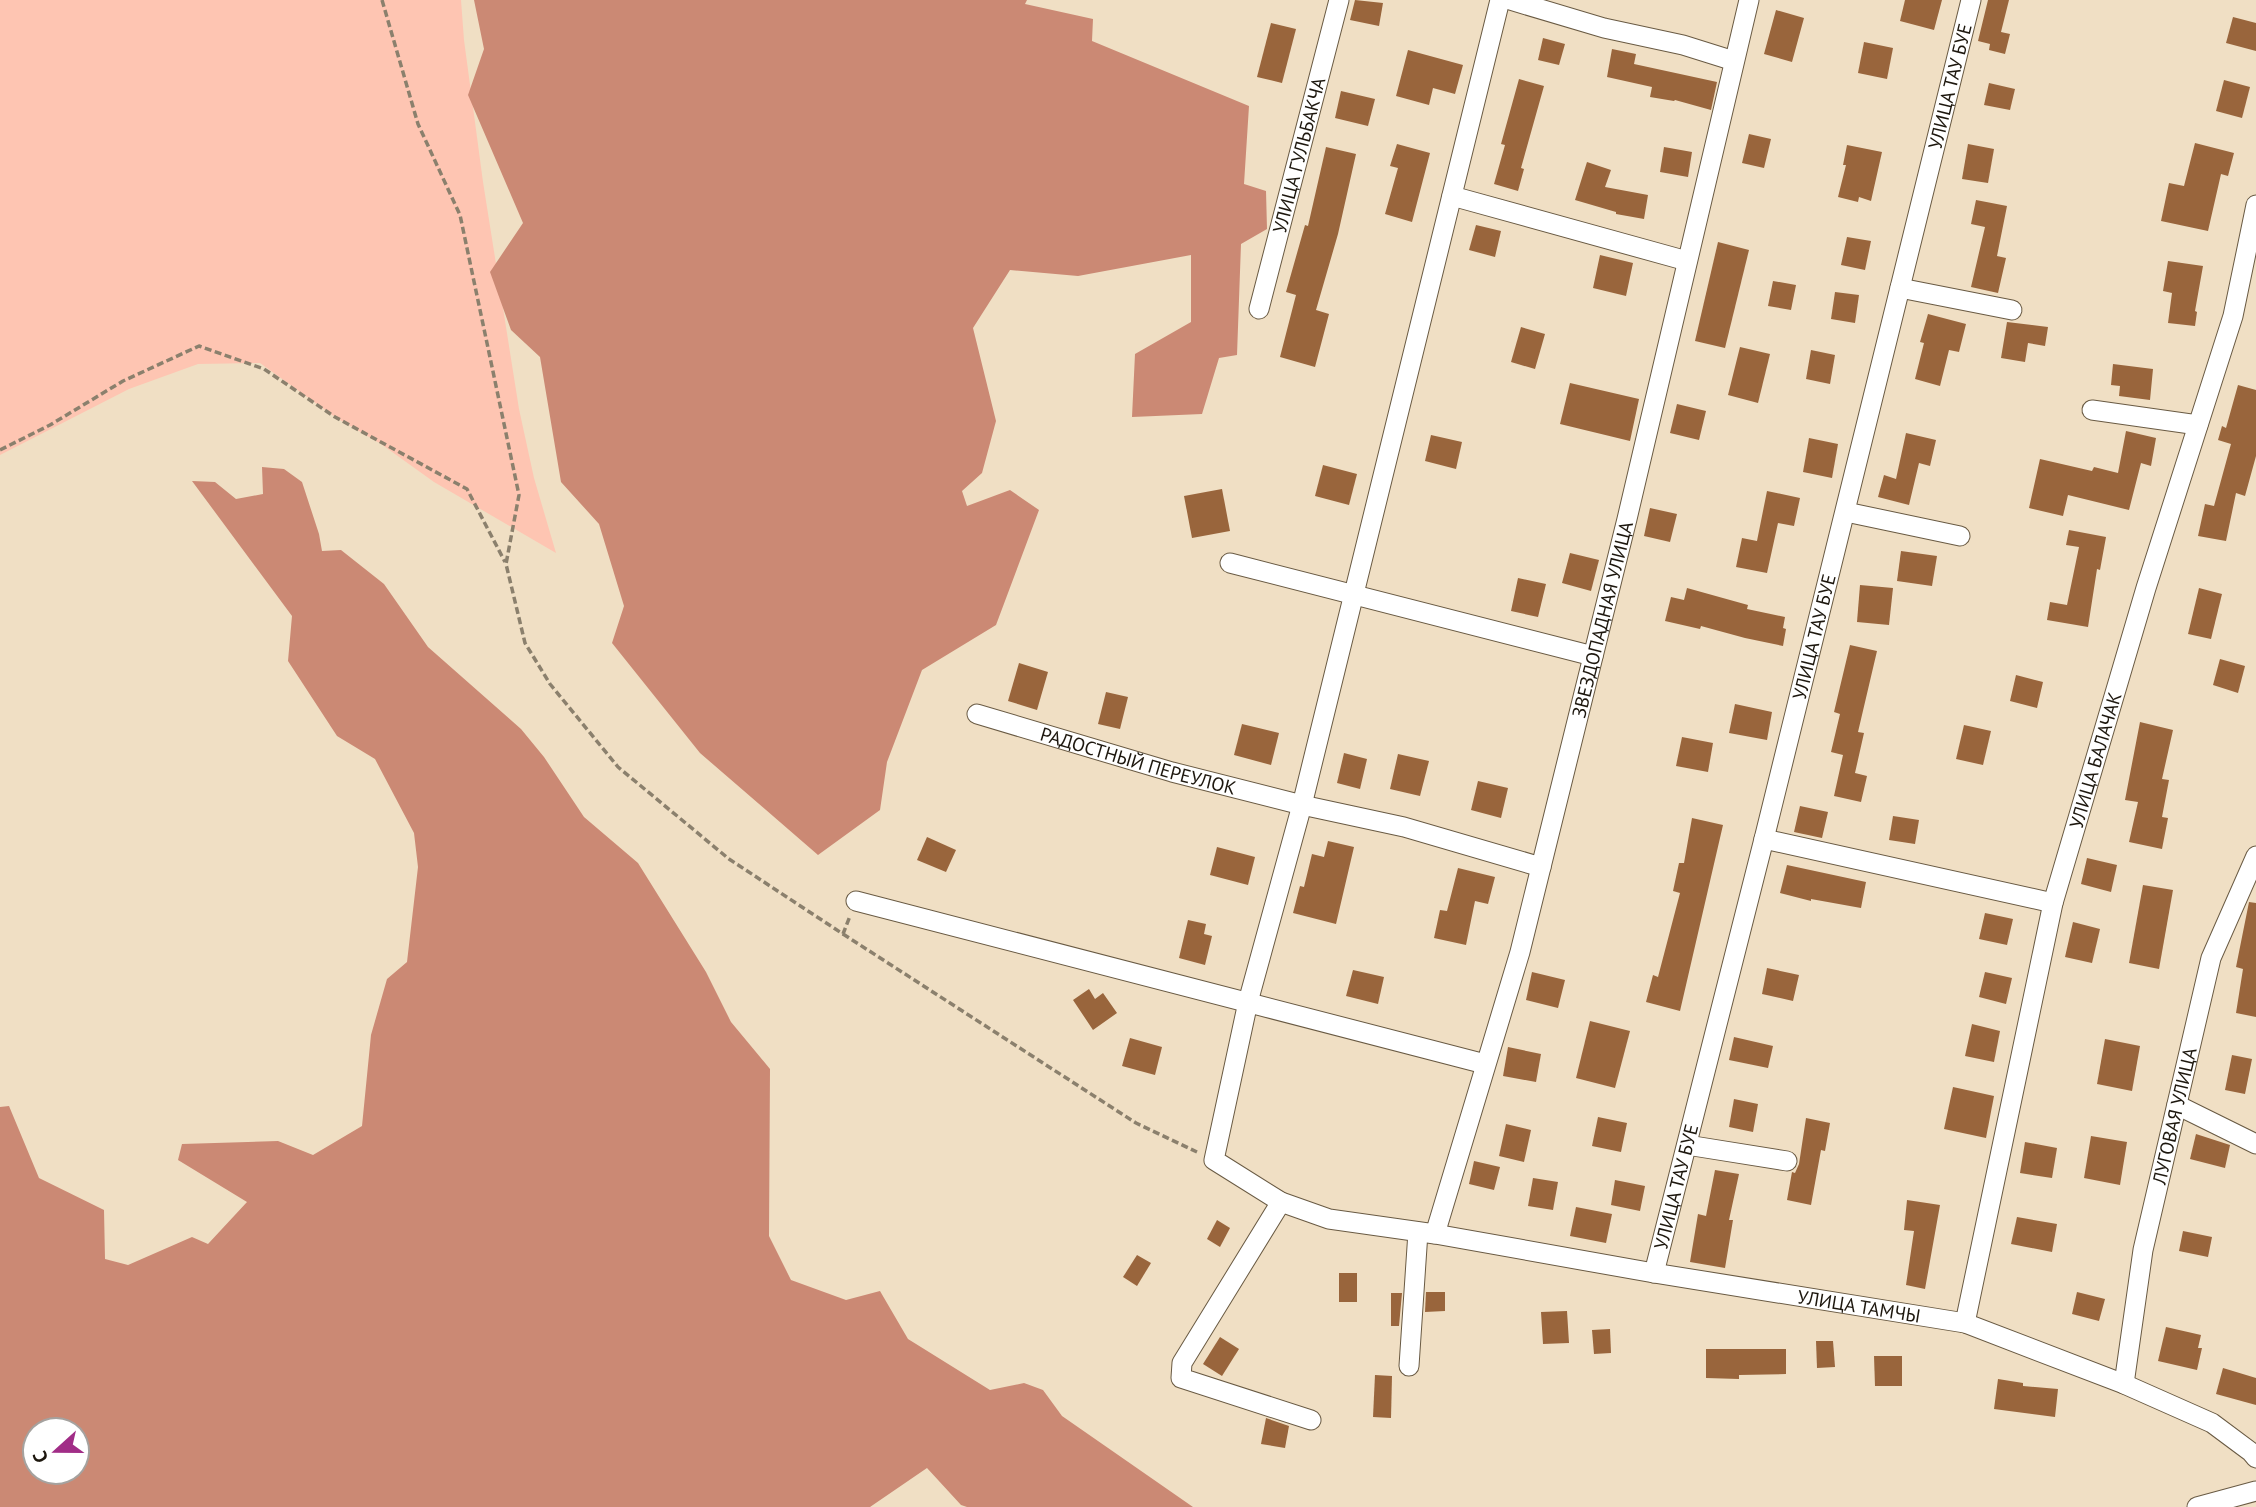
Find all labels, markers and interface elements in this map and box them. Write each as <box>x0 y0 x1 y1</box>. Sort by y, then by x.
street label: УЛИЦА ТАУ БУЕ <box>1923 21 1977 152</box>
street label: УЛИЦА ГУЛЬБАКЧА <box>1267 75 1331 235</box>
street label: ЗВЕЗДОПАДНАЯ УЛИЦА <box>1566 519 1638 720</box>
street label: УЛИЦА ТАУ БУЕ <box>1787 572 1841 702</box>
street label: УЛИЦА БАЛАЧАК <box>2064 689 2127 831</box>
street label: РАДОСТНЫЙ ПЕРЕУЛОК <box>1038 722 1239 800</box>
street label: ЛУГОВАЯ УЛИЦА <box>2146 1045 2202 1188</box>
street label: УЛИЦА ТАУ БУЕ <box>1648 1122 1703 1252</box>
street label: УЛИЦА ТАМЧЫ <box>1796 1284 1922 1328</box>
north arrow <box>21 1416 91 1486</box>
text: С <box>27 1447 53 1466</box>

